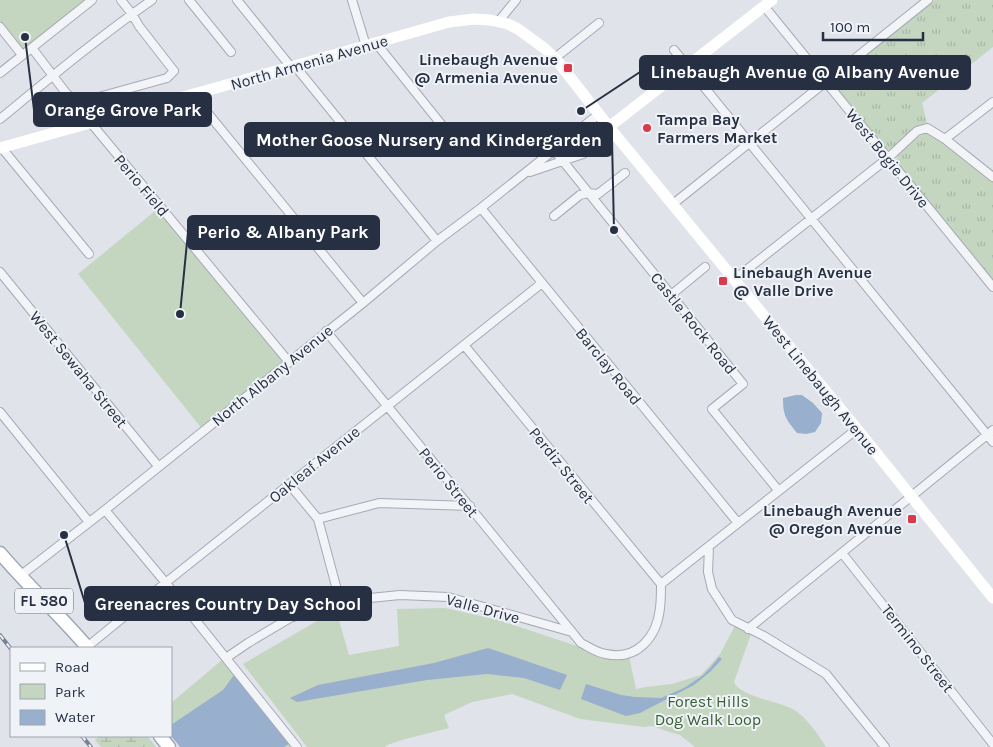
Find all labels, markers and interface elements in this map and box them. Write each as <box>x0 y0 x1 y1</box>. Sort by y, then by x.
scale bar <box>823 10 923 42</box>
text: 100 m <box>830 18 870 36</box>
street label: North Armenia Avenue <box>228 31 390 94</box>
place label: Linebaugh Avenue @ Armenia Avenue <box>414 50 558 87</box>
callout: Linebaugh Avenue @ Albany Avenue <box>640 56 970 89</box>
text: Linebaugh Avenue @ Albany Avenue <box>650 61 960 83</box>
marker: Linebaugh Avenue @ Armenia Avenue <box>562 62 574 74</box>
callout: Orange Grove Park <box>34 93 211 126</box>
text: Orange Grove Park <box>44 99 202 121</box>
street label: West Bogie Drive <box>842 105 933 212</box>
place label: Tampa Bay Farmers Market <box>657 110 777 147</box>
marker: Tampa Bay Farmers Market <box>641 122 653 134</box>
callout: Mother Goose Nursery and Kindergarden <box>245 123 612 156</box>
text: Mother Goose Nursery and Kindergarden <box>256 129 602 151</box>
street label: Perio Field <box>110 150 173 220</box>
callout: Perio & Albany Park <box>188 216 379 249</box>
text: Perio & Albany Park <box>197 221 369 243</box>
place label: Linebaugh Avenue @ Valle Drive <box>733 263 872 300</box>
street label: Castle Rock Road <box>647 268 741 378</box>
marker: Linebaugh Avenue @ Valle Drive <box>717 275 729 287</box>
street label: West Sewaha Street <box>26 307 132 432</box>
street label: West Linebaugh Avenue <box>759 312 883 459</box>
street label: North Albany Avenue <box>208 321 337 430</box>
street label: Barclay Road <box>572 324 646 409</box>
street label: Oakleaf Avenue <box>265 422 364 507</box>
street label: Perdiz Street <box>525 423 598 507</box>
street label: Perio Street <box>415 444 482 521</box>
place label: Linebaugh Avenue @ Oregon Avenue <box>763 501 902 538</box>
marker: Linebaugh Avenue @ Oregon Avenue <box>906 513 918 525</box>
callout: Greenacres Country Day School <box>85 587 371 620</box>
road number: FL 580 <box>15 588 73 614</box>
street label: Valle Drive <box>444 590 522 627</box>
text: Greenacres Country Day School <box>95 593 361 615</box>
street label: Termino Street <box>877 600 958 696</box>
legend <box>10 647 172 737</box>
text: Road <box>55 658 90 676</box>
text: Park <box>55 683 85 701</box>
park label: Forest Hills Dog Walk Loop <box>655 692 761 729</box>
text: Water <box>55 708 96 726</box>

